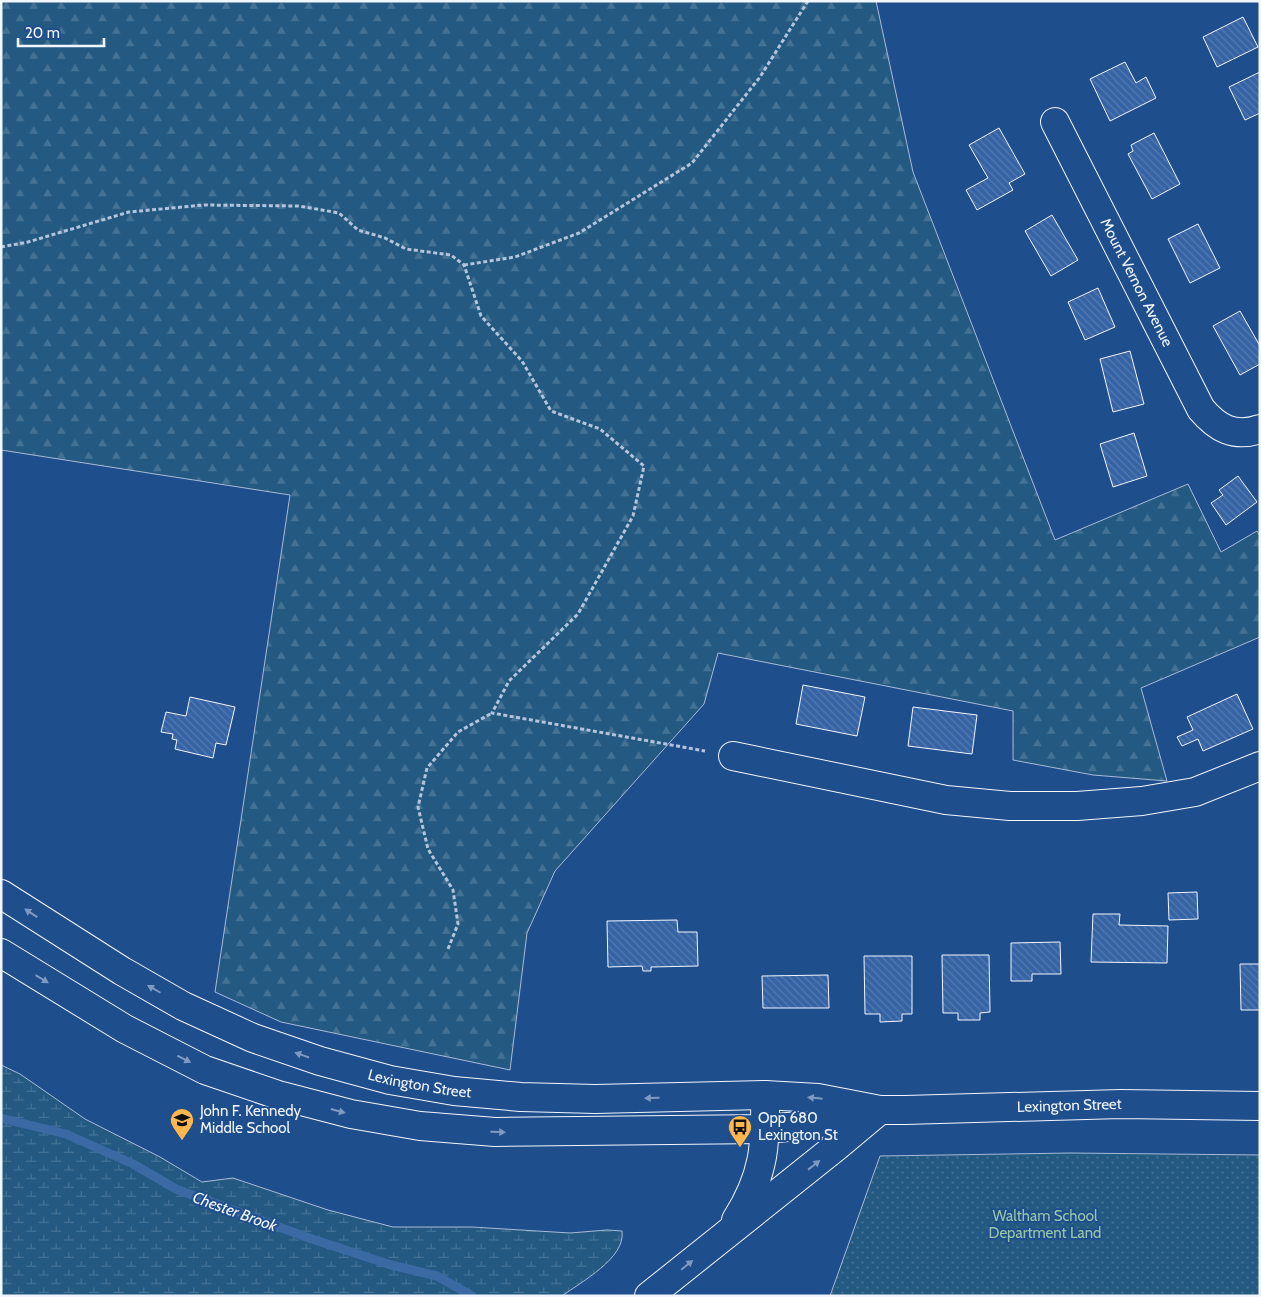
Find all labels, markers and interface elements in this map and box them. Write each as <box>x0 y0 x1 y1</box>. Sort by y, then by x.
scale bar <box>18 15 104 47</box>
text: 20 m <box>25 24 60 42</box>
street label: Mount Vernon Avenue <box>1097 215 1177 350</box>
one-way arrow <box>25 909 38 918</box>
one-way arrow <box>36 975 49 984</box>
one-way arrow <box>147 985 161 994</box>
one-way arrow <box>295 1051 310 1058</box>
one-way arrow <box>177 1055 191 1063</box>
street label: Lexington Street <box>366 1065 472 1102</box>
one-way arrow <box>644 1094 660 1102</box>
one-way arrow <box>806 1094 822 1102</box>
street label: Lexington Street <box>1017 1095 1122 1116</box>
place label: John F. Kennedy Middle School <box>199 1102 301 1137</box>
school or university icon: John F. Kennedy Middle School <box>169 1107 195 1141</box>
one-way arrow <box>330 1107 345 1115</box>
place label: Opp 680 Lexington St <box>758 1109 838 1144</box>
bus stop icon: Opp 680 Lexington St <box>727 1114 753 1148</box>
one-way arrow <box>491 1128 507 1136</box>
one-way arrow <box>808 1159 821 1170</box>
water label: Chester Brook <box>190 1187 281 1236</box>
park label: Waltham School Department Land <box>989 1207 1101 1242</box>
one-way arrow <box>680 1260 693 1271</box>

